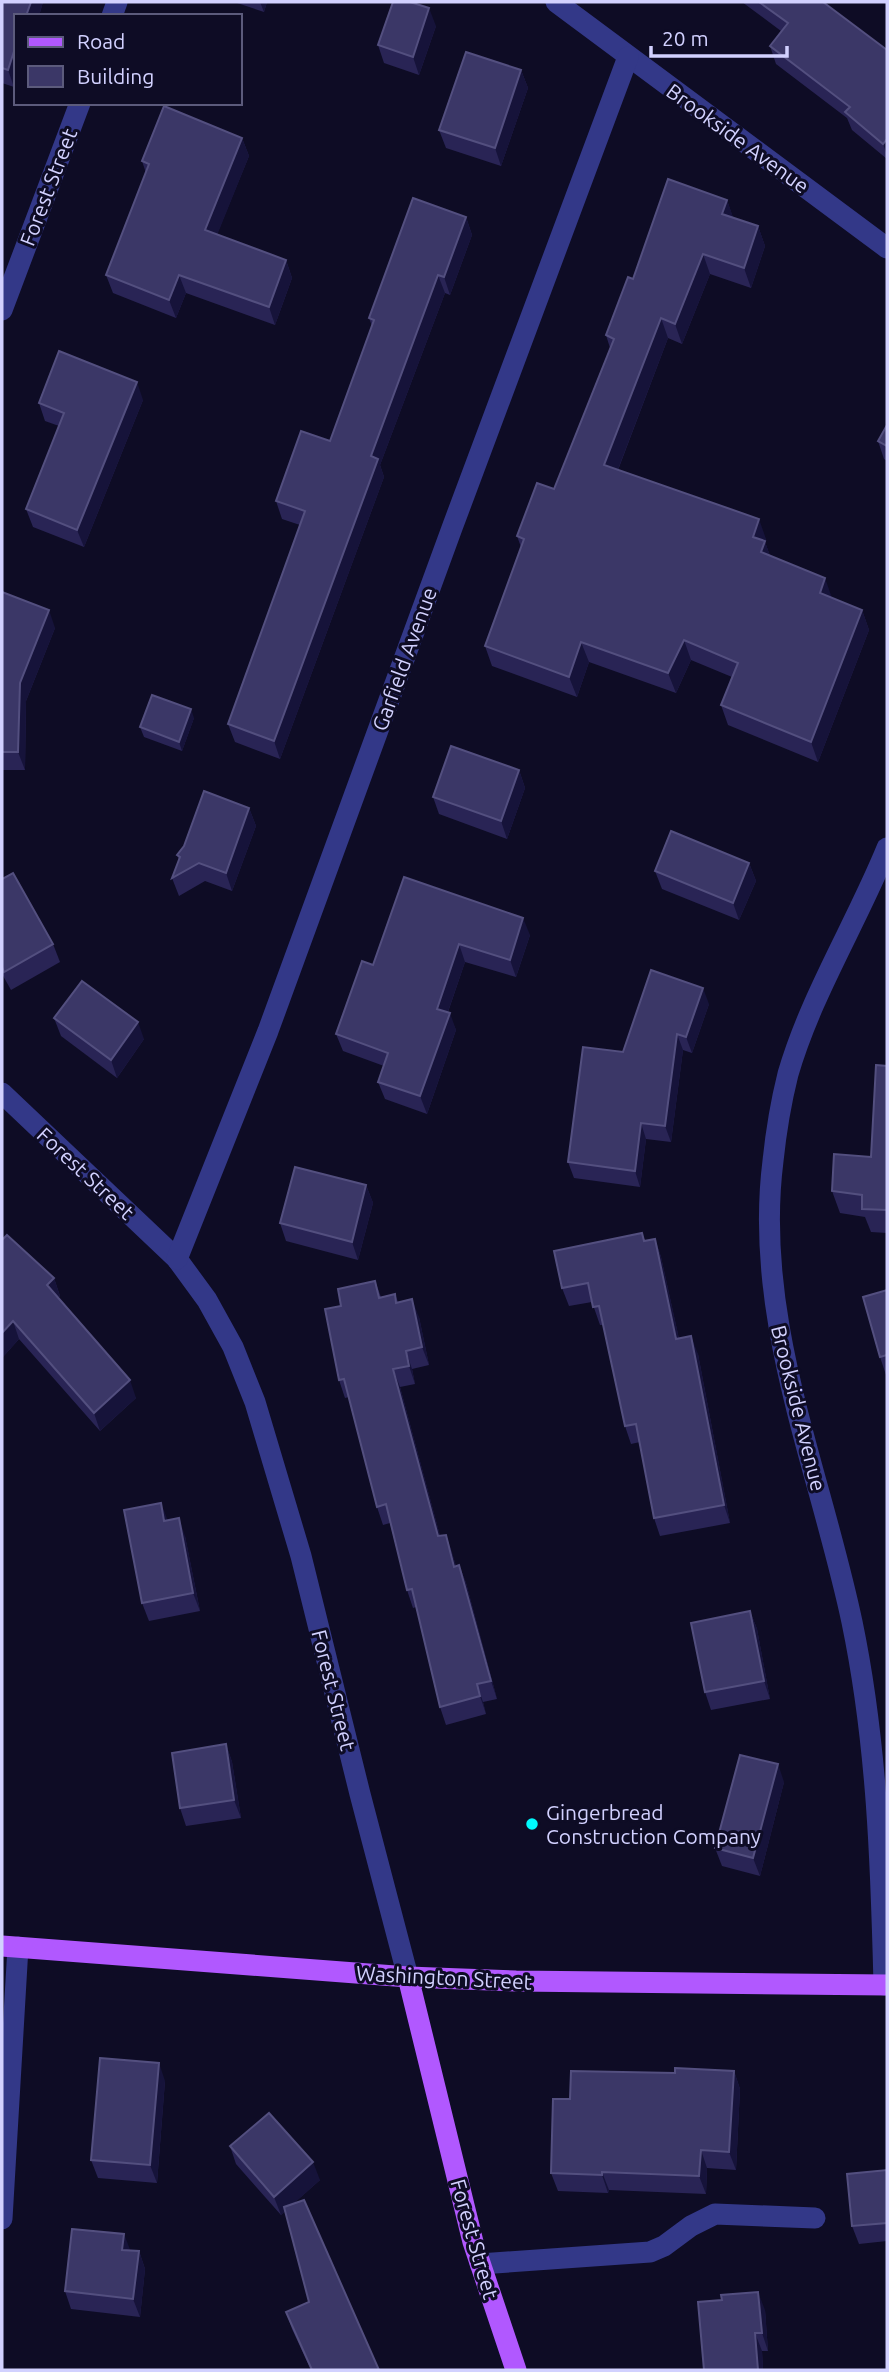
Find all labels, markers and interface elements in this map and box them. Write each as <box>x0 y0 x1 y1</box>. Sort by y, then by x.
legend <box>14 14 242 105</box>
scale bar <box>651 14 788 58</box>
text: 20 m <box>662 26 709 50</box>
text: Road <box>77 29 125 53</box>
text: Building <box>77 64 154 88</box>
street label: Brookside Avenue <box>662 78 814 198</box>
street label: Forest Street <box>15 125 81 249</box>
street label: Garfield Avenue <box>367 584 441 734</box>
street label: Forest Street <box>33 1122 139 1224</box>
street label: Brookside Avenue <box>767 1323 831 1493</box>
street label: Forest Street <box>307 1627 361 1753</box>
place label: Gingerbread Construction Company <box>546 1800 761 1848</box>
marker: Gingerbread Construction Company <box>524 1816 540 1832</box>
street label: Washington Street <box>355 1960 533 1994</box>
street label: Forest Street <box>446 2176 504 2302</box>

